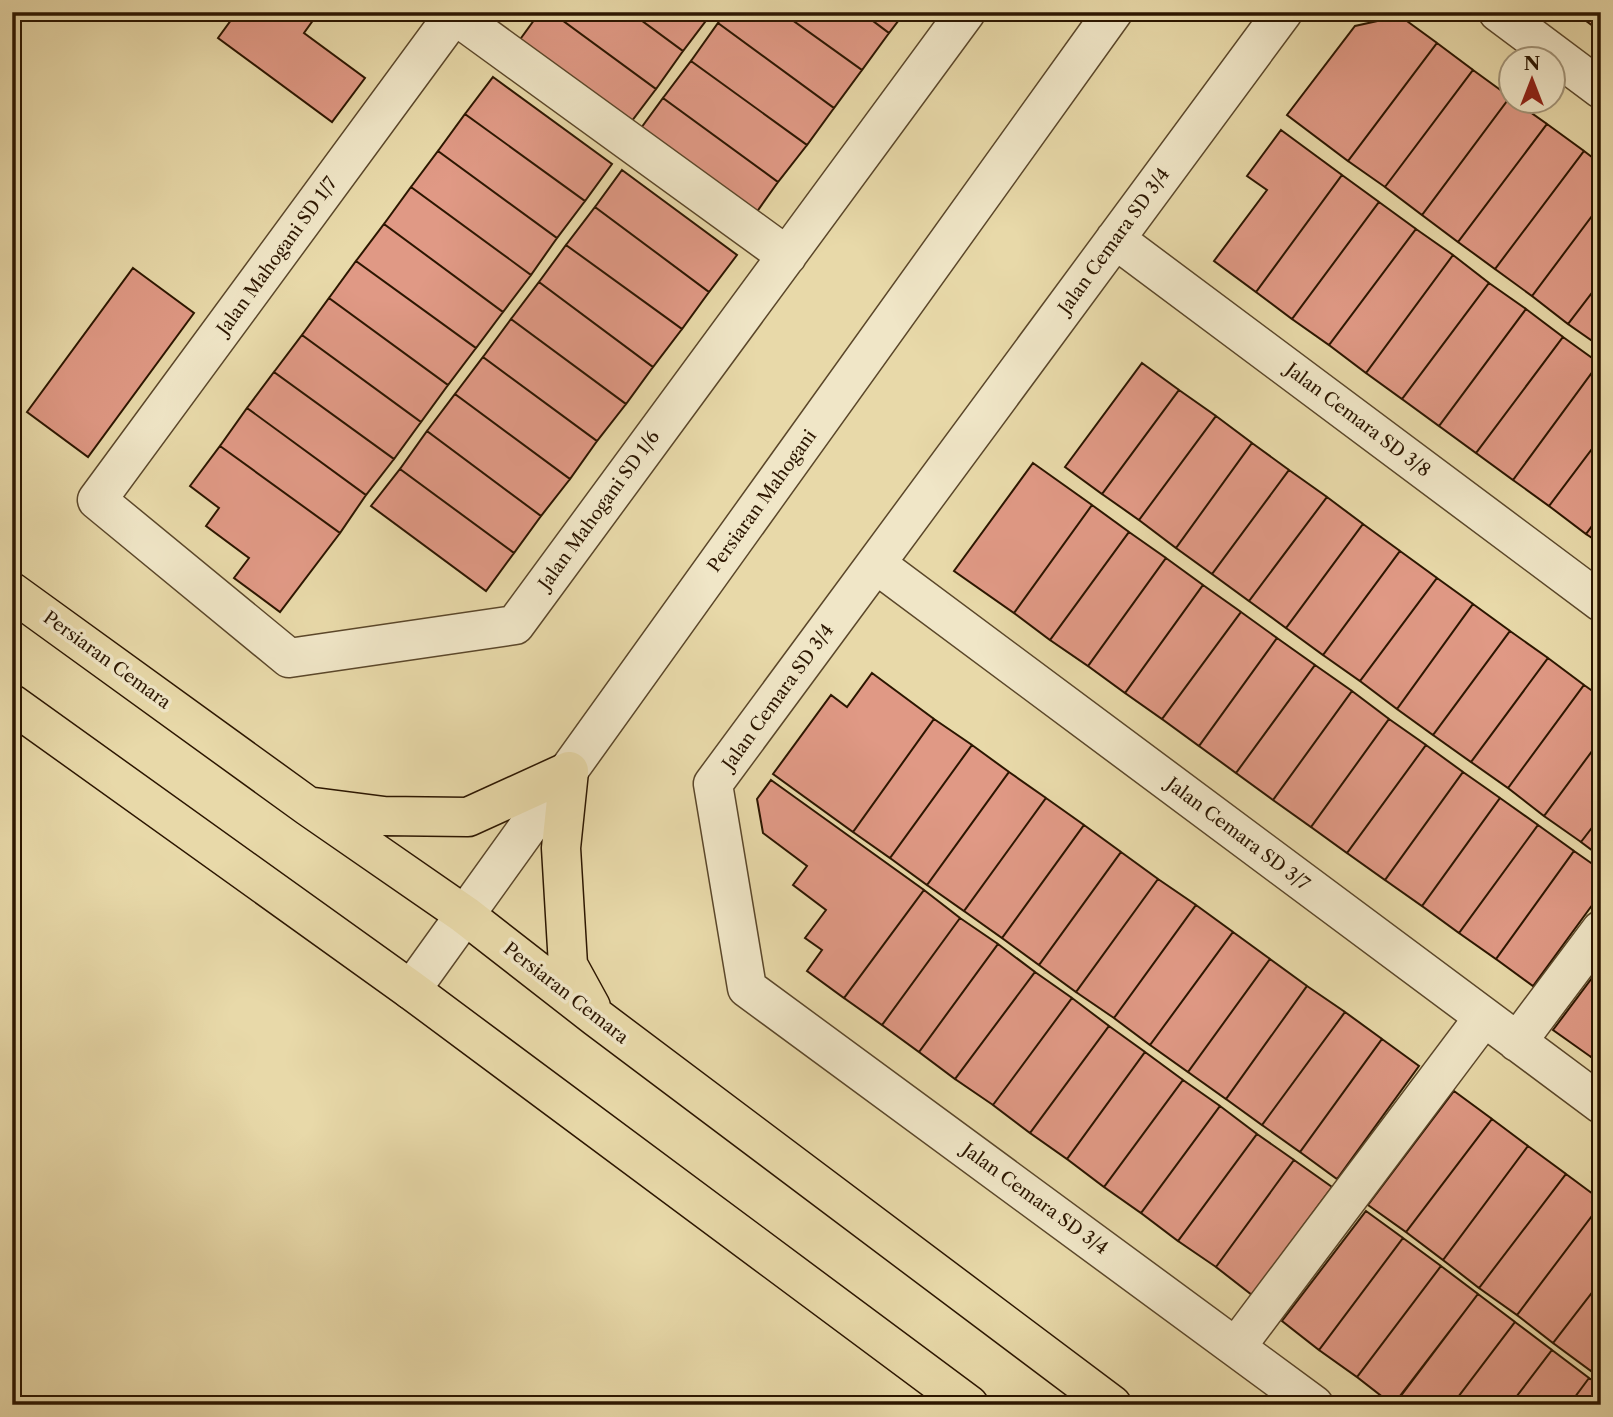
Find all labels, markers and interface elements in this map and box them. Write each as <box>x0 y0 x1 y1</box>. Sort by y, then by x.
north arrow <box>1498 46 1568 116</box>
text: N <box>1524 52 1540 75</box>
street label: Jalan Cemara SD 3/4 <box>1052 164 1174 321</box>
street label: Jalan Mahogani SD 1/7 <box>211 173 342 342</box>
street label: Jalan Cemara SD 3/8 <box>1279 357 1435 482</box>
street label: Persiaran Mahogani <box>703 425 821 576</box>
street label: Jalan Mahogani SD 1/6 <box>532 426 664 596</box>
street label: Persiaran Cemara <box>39 606 175 714</box>
street label: Jalan Cemara SD 3/4 <box>716 620 838 777</box>
street label: Jalan Cemara SD 3/7 <box>1160 771 1314 895</box>
street label: Persiaran Cemara <box>499 937 633 1049</box>
street label: Jalan Cemara SD 3/4 <box>955 1137 1112 1259</box>

